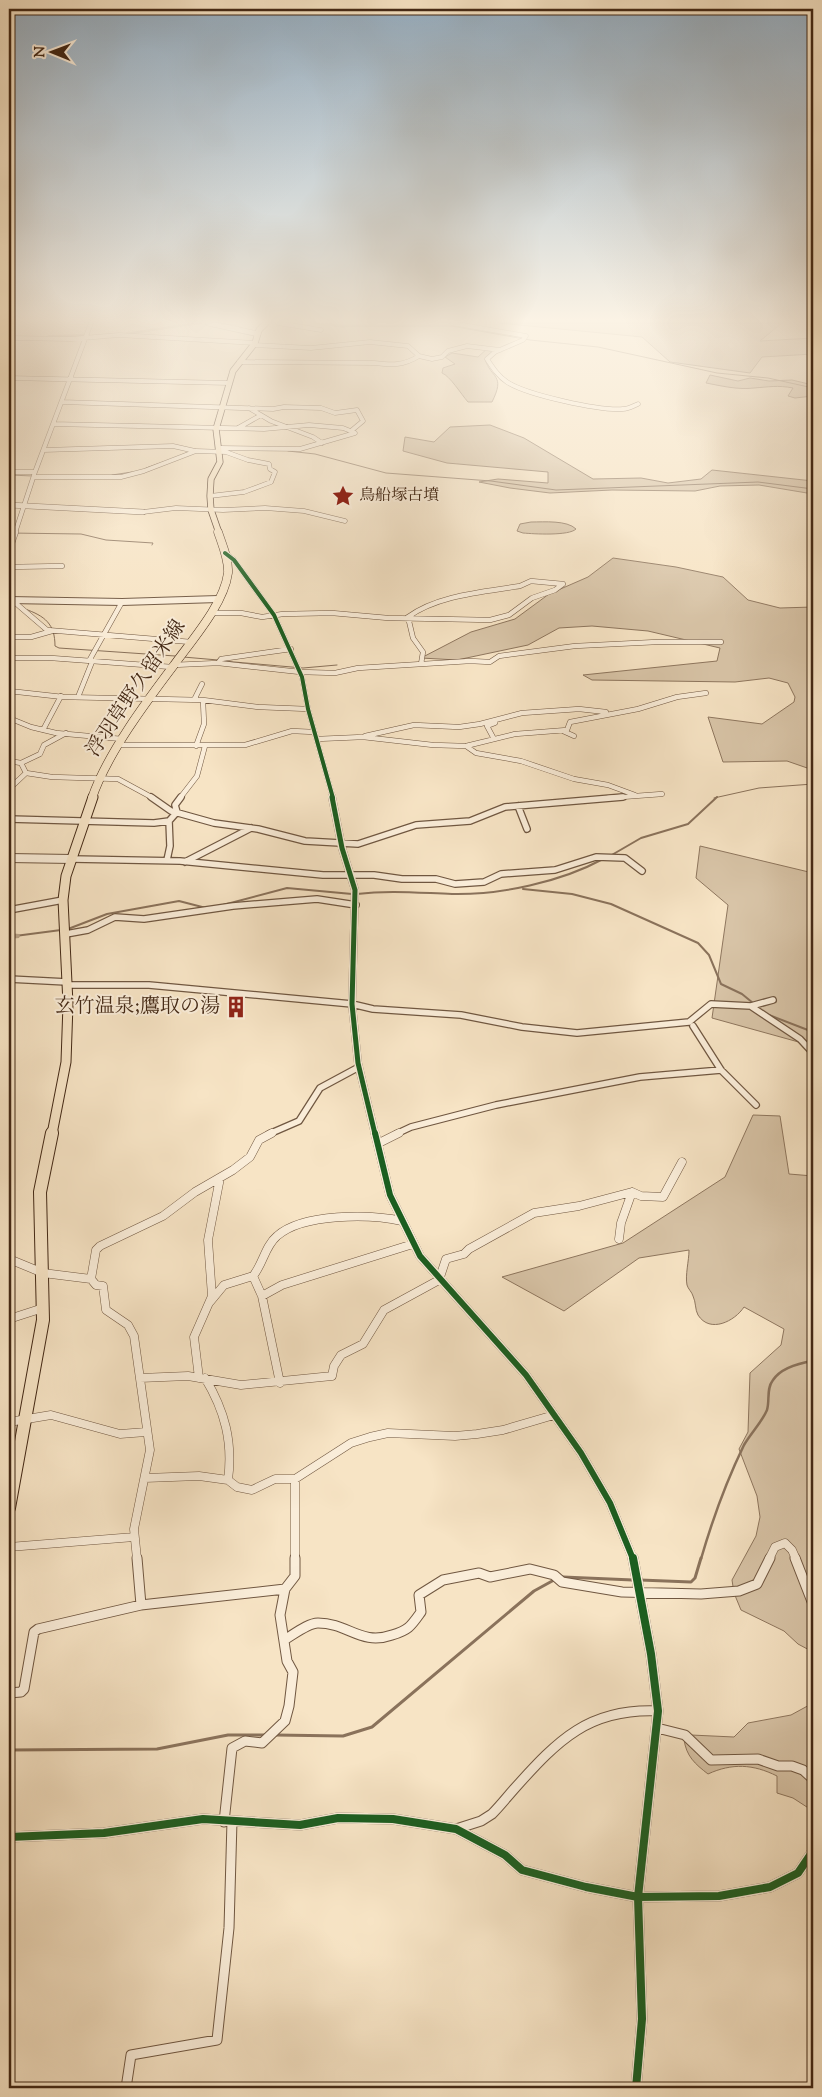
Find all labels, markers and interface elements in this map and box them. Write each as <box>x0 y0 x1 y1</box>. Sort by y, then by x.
north arrow <box>28 28 78 78</box>
text: N <box>31 46 51 58</box>
place icon: 鳥船塚古墳 <box>330 483 356 509</box>
place label: 鳥船塚古墳 <box>359 485 439 508</box>
street label: 浮羽草野久留米線 <box>80 615 194 763</box>
place label: 玄竹温泉;鷹取の湯 <box>55 993 220 1022</box>
building icon: 玄竹温泉;鷹取の湯 <box>223 994 249 1020</box>

